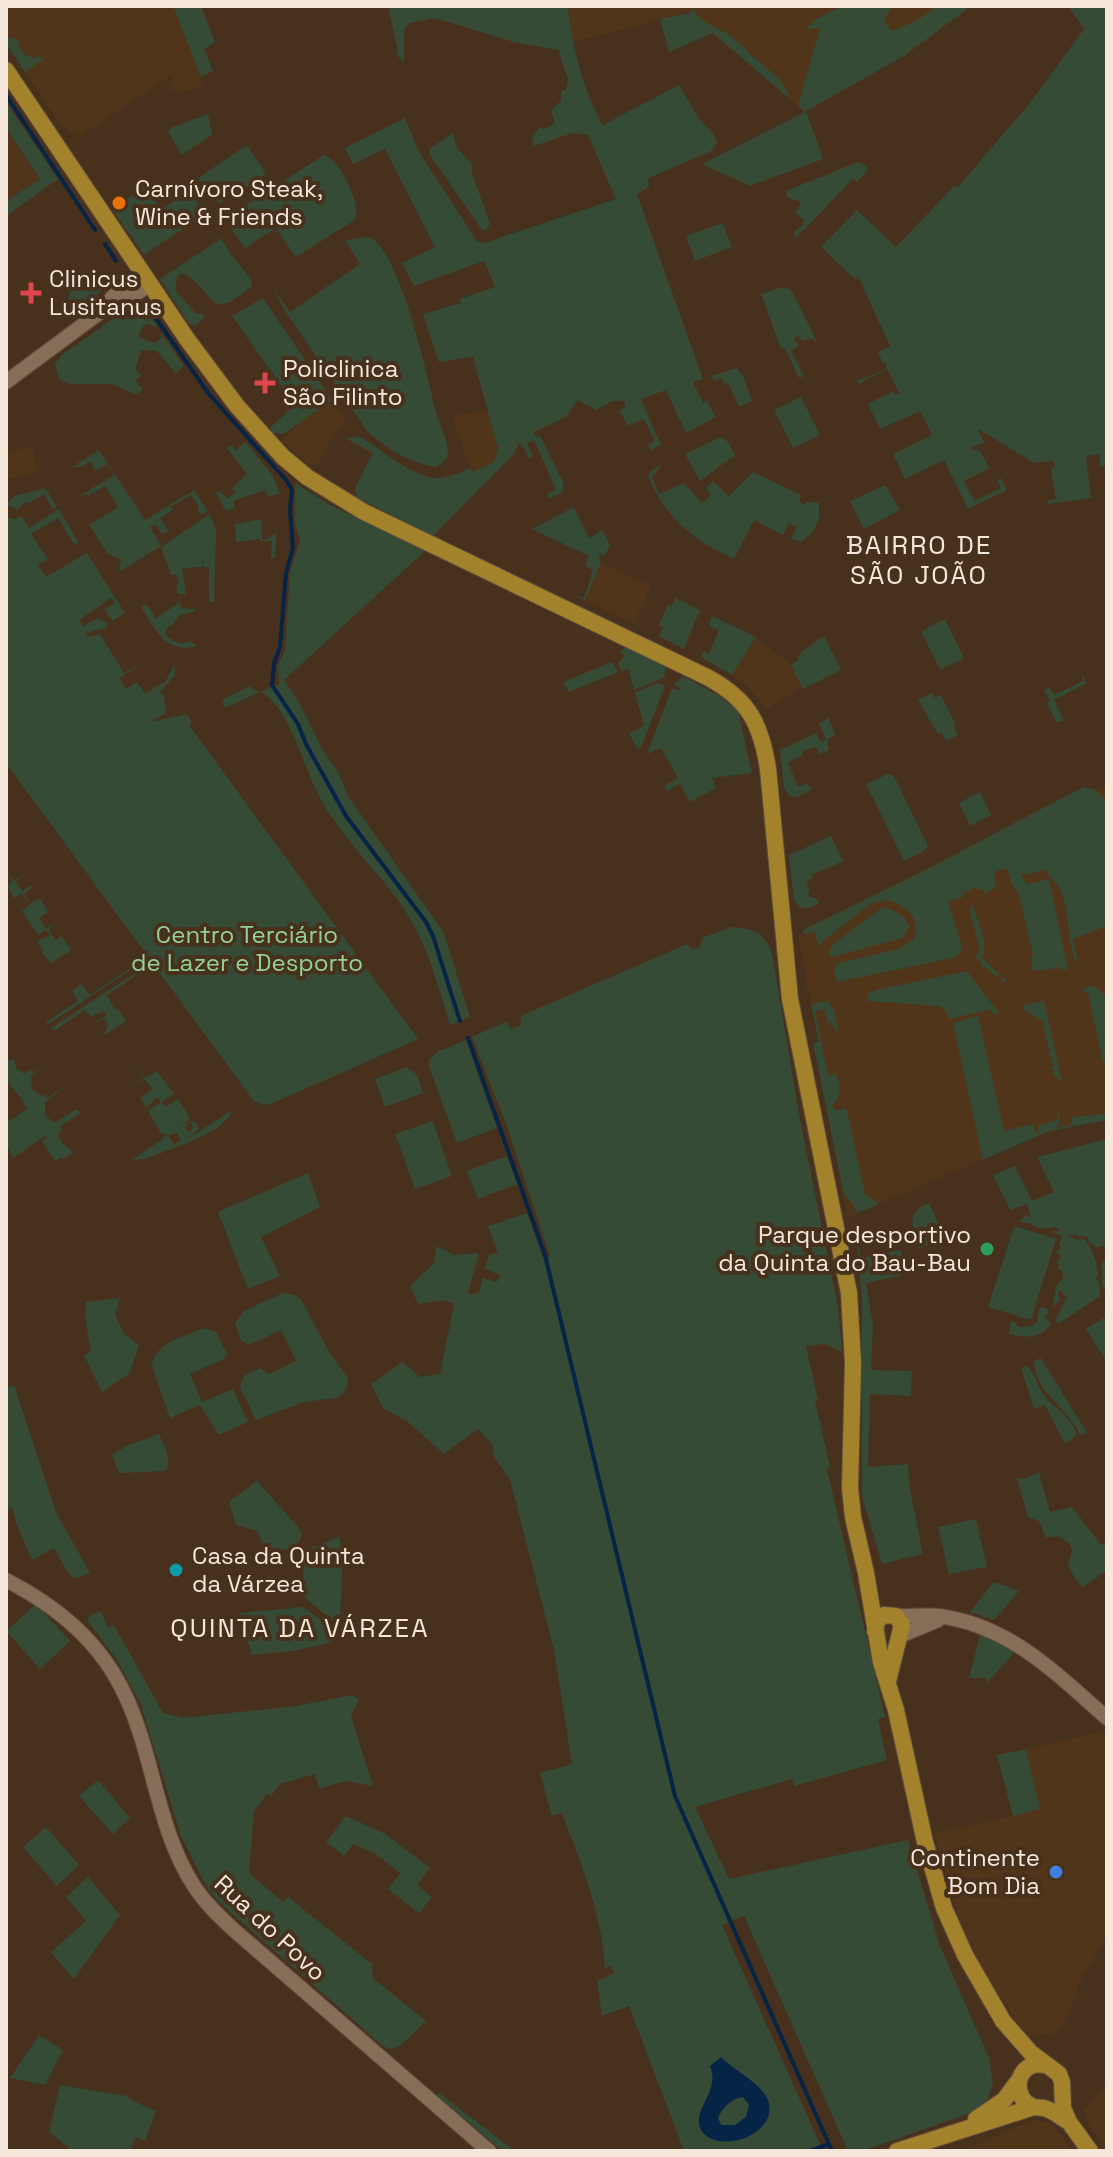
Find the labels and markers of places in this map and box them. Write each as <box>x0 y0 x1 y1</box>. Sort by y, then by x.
place label: Carnívoro Steak, Wine & Friends <box>135 173 323 232</box>
marker: Carnívoro Steak, Wine & Friends <box>110 194 128 212</box>
place label: Clinicus Lusitanus <box>49 263 162 322</box>
marker: Clinicus Lusitanus <box>20 282 42 304</box>
place label: Policlinica São Filinto <box>283 353 403 412</box>
marker: Policlinica São Filinto <box>254 372 276 394</box>
place label: Parque desportivo da Quinta do Bau-Bau <box>718 1219 971 1278</box>
marker: Parque desportivo da Quinta do Bau-Bau <box>978 1240 996 1258</box>
place label: Casa da Quinta da Várzea <box>192 1540 365 1599</box>
marker: Casa da Quinta da Várzea <box>167 1561 185 1579</box>
place label: Continente Bom Dia <box>910 1842 1040 1901</box>
marker: Continente Bom Dia <box>1047 1863 1065 1881</box>

